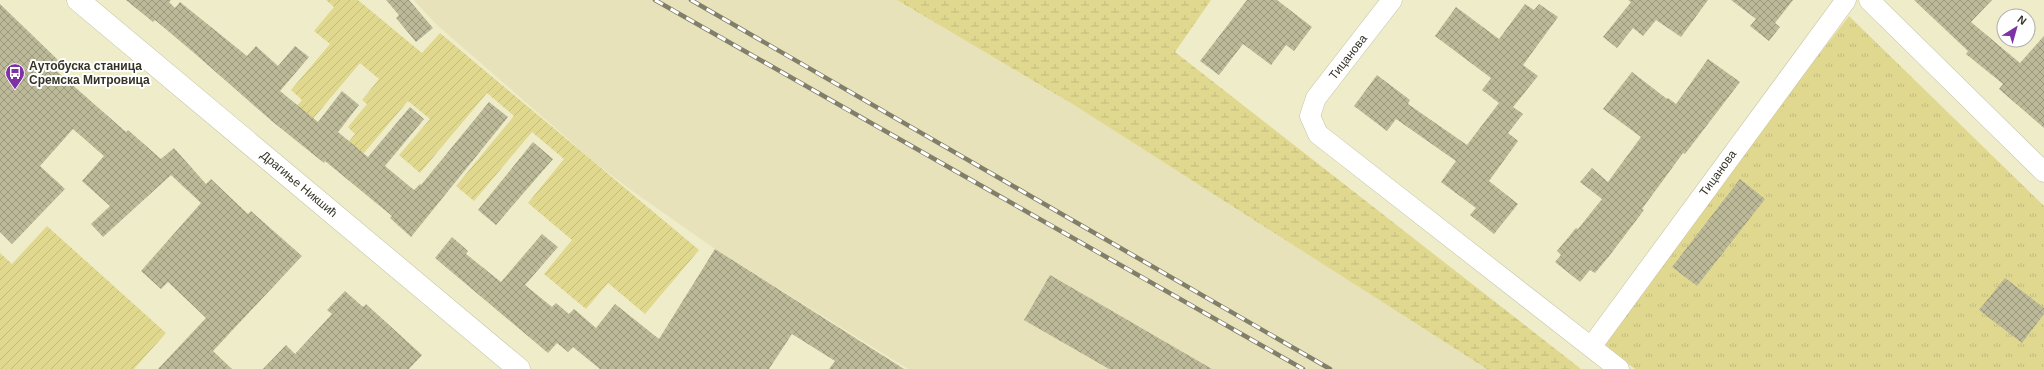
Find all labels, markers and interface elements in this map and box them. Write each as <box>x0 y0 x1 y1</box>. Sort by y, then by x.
north arrow <box>1996 8 2036 48</box>
text: N <box>2015 13 2029 27</box>
street label: Тицанова <box>1326 31 1370 82</box>
place label: Аутобуска станица Сремска Митровица <box>29 59 150 87</box>
bus stop icon: Аутобуска станица Сремска Митровица <box>4 62 26 90</box>
street label: Тицанова <box>1697 147 1740 199</box>
street label: Драгиње Никшић <box>258 148 340 220</box>

